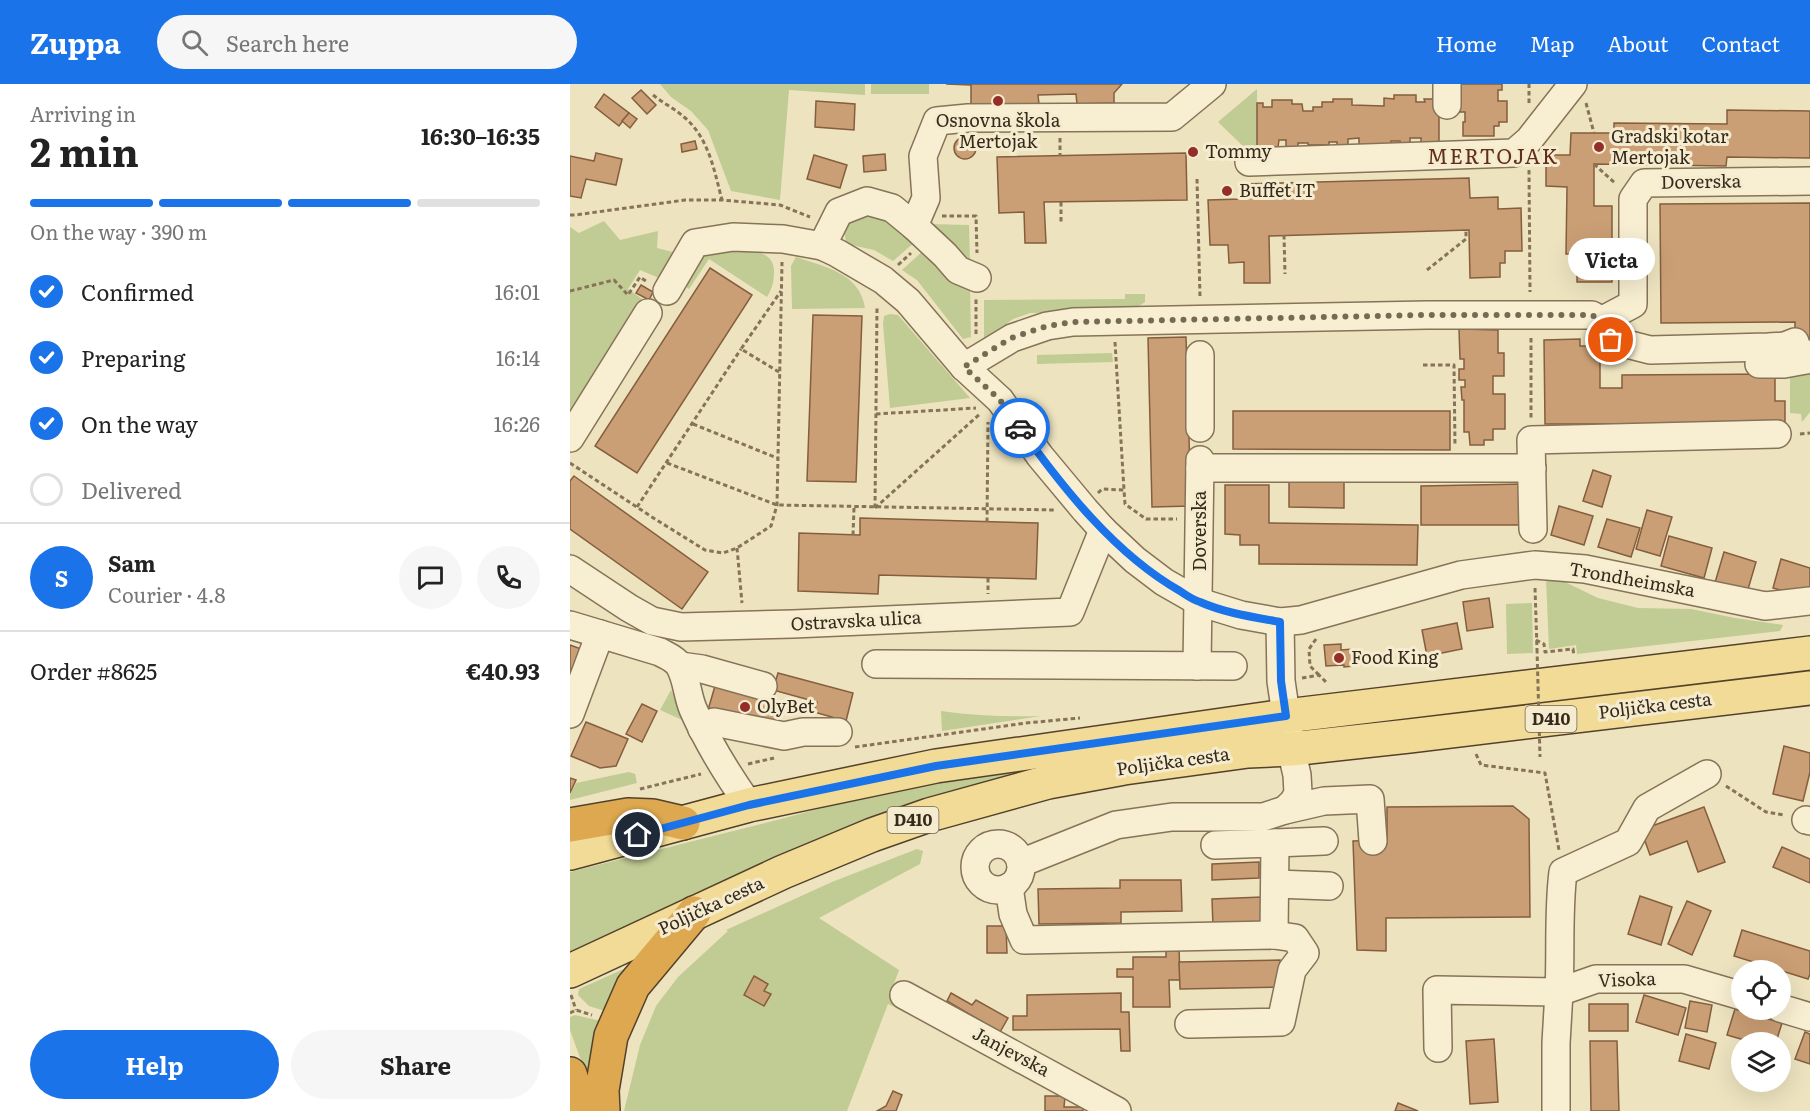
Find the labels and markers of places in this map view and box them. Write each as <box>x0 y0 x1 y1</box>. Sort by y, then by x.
marker: Osnovna škola Mertojak <box>991 94 1005 108</box>
place label: Osnovna škola Mertojak <box>936 106 1061 154</box>
place label: Gradski kotar Mertojak <box>1611 122 1729 170</box>
place label: Tommy <box>1205 137 1272 164</box>
marker: Gradski kotar Mertojak <box>1592 140 1606 154</box>
marker: Tommy <box>1186 145 1200 159</box>
place label: Buffet IT <box>1239 176 1316 203</box>
marker: Buffet IT <box>1220 184 1234 198</box>
callout: Victa <box>1568 238 1654 280</box>
pin <box>1585 314 1636 365</box>
place label: Food King <box>1351 643 1440 670</box>
marker: Food King <box>1332 651 1346 665</box>
place label: OlyBet <box>757 692 815 719</box>
marker: OlyBet <box>738 700 752 714</box>
pin <box>612 809 663 860</box>

